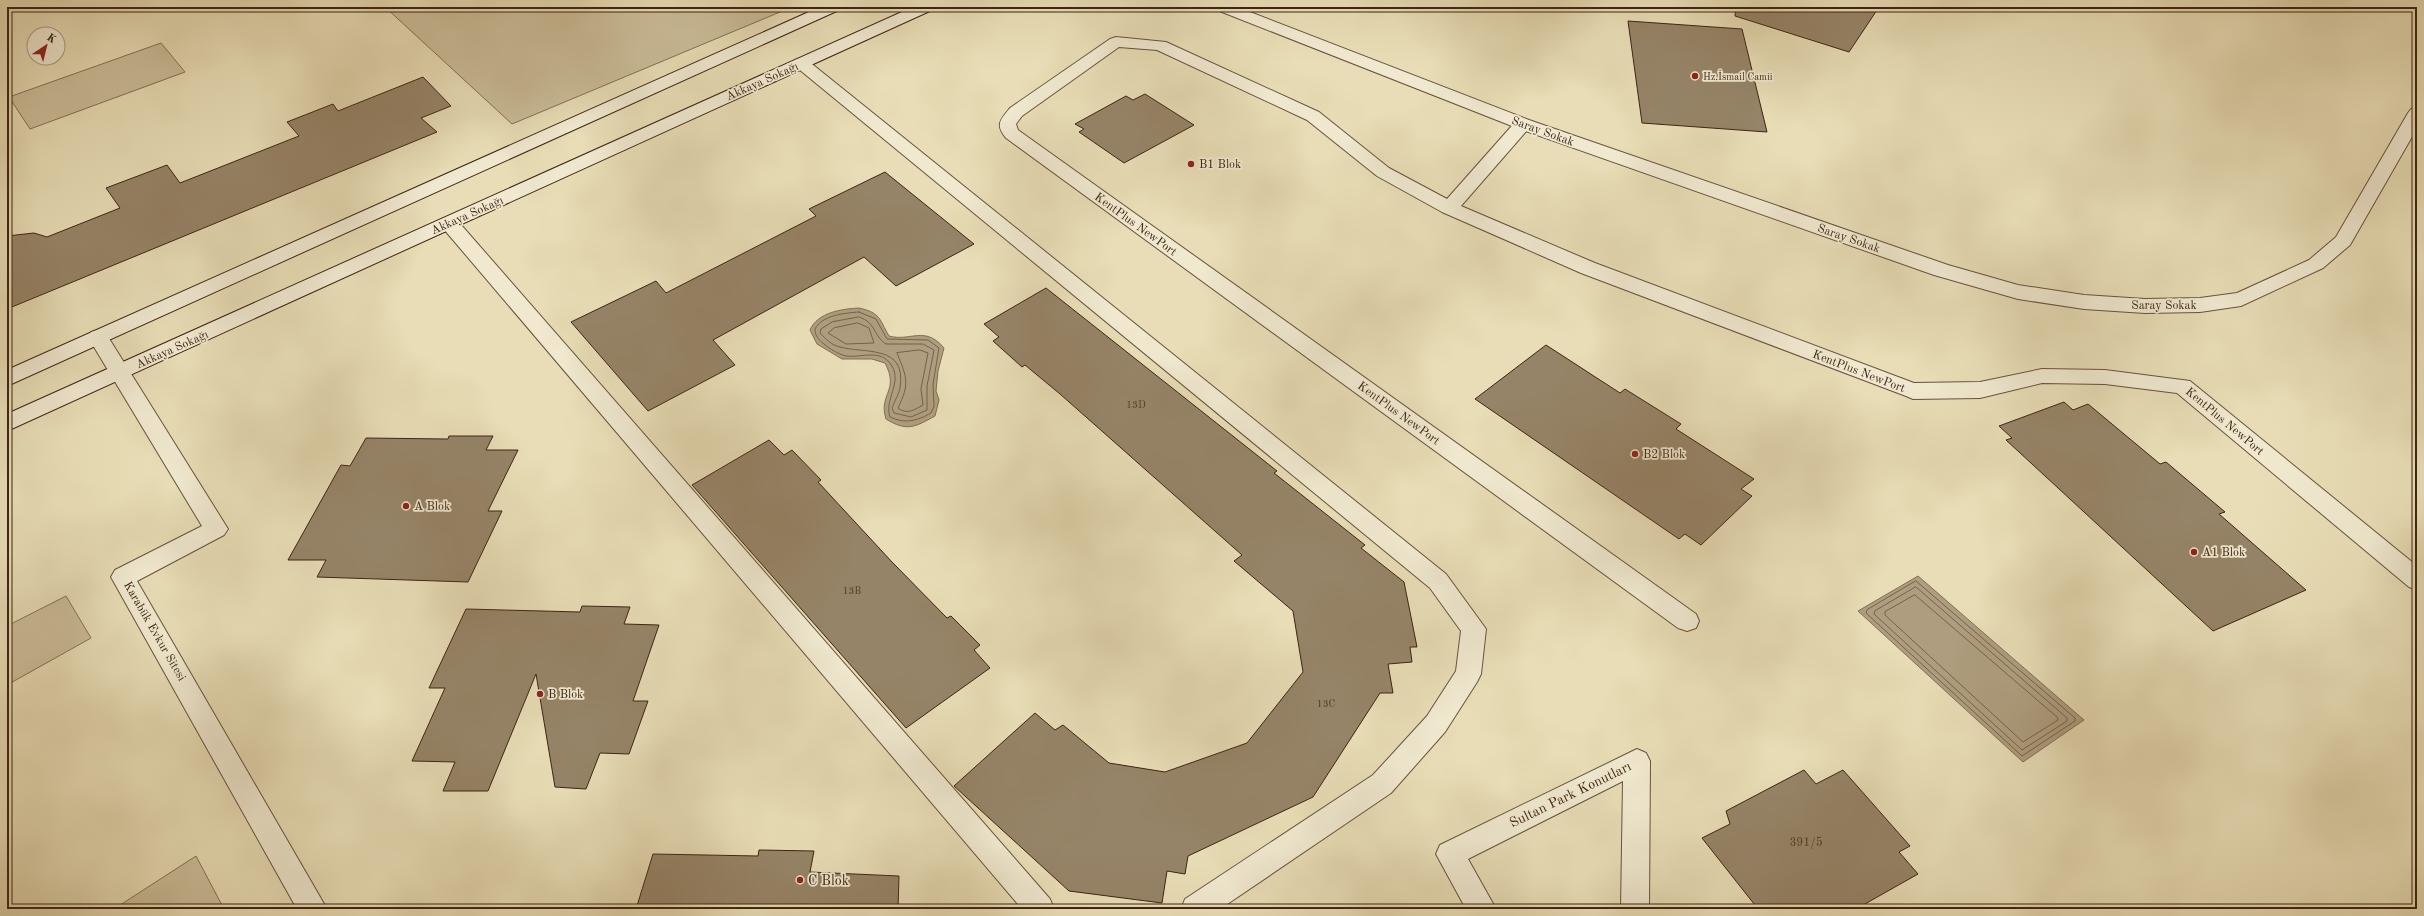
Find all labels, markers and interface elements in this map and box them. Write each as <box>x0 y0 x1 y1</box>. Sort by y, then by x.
north arrow <box>26 26 66 66</box>
text: K <box>44 32 58 46</box>
street label: Akkaya Sokağı <box>724 61 800 103</box>
place label: Hz.İsmail Camii <box>1703 70 1773 82</box>
marker: Hz.İsmail Camii <box>1690 71 1700 81</box>
street label: Saray Sokak <box>1510 115 1576 149</box>
marker: B1 Blok <box>1186 159 1196 169</box>
place label: B1 Blok <box>1199 159 1241 171</box>
street label: KentPlus NewPort <box>1092 191 1179 259</box>
street label: Akkaya Sokağı <box>429 195 505 237</box>
street label: Saray Sokak <box>1816 223 1882 255</box>
street label: Saray Sokak <box>2131 300 2197 312</box>
street label: Akkaya Sokağı <box>134 329 210 371</box>
street label: KentPlus NewPort <box>1811 349 1907 395</box>
street label: KentPlus NewPort <box>1355 380 1442 448</box>
street label: KentPlus NewPort <box>2183 386 2266 458</box>
house number: 13D <box>1126 400 1146 410</box>
marker: B2 Blok <box>1630 449 1640 459</box>
place label: B2 Blok <box>1643 449 1685 461</box>
marker: A Blok <box>401 501 411 511</box>
place label: A Blok <box>414 501 450 513</box>
marker: A1 Blok <box>2189 547 2199 557</box>
place label: A1 Blok <box>2202 547 2245 559</box>
street label: Karabük Evkur Sitesi <box>121 580 187 683</box>
house number: 13B <box>843 586 861 596</box>
marker: B Blok <box>535 689 545 699</box>
place label: B Blok <box>548 689 583 701</box>
house number: 13C <box>1317 699 1335 709</box>
street label: Sultan Park Konutları <box>1507 759 1634 830</box>
house number: 391/5 <box>1789 836 1823 849</box>
place label: C Blok <box>808 874 849 888</box>
marker: C Blok <box>795 875 805 885</box>

